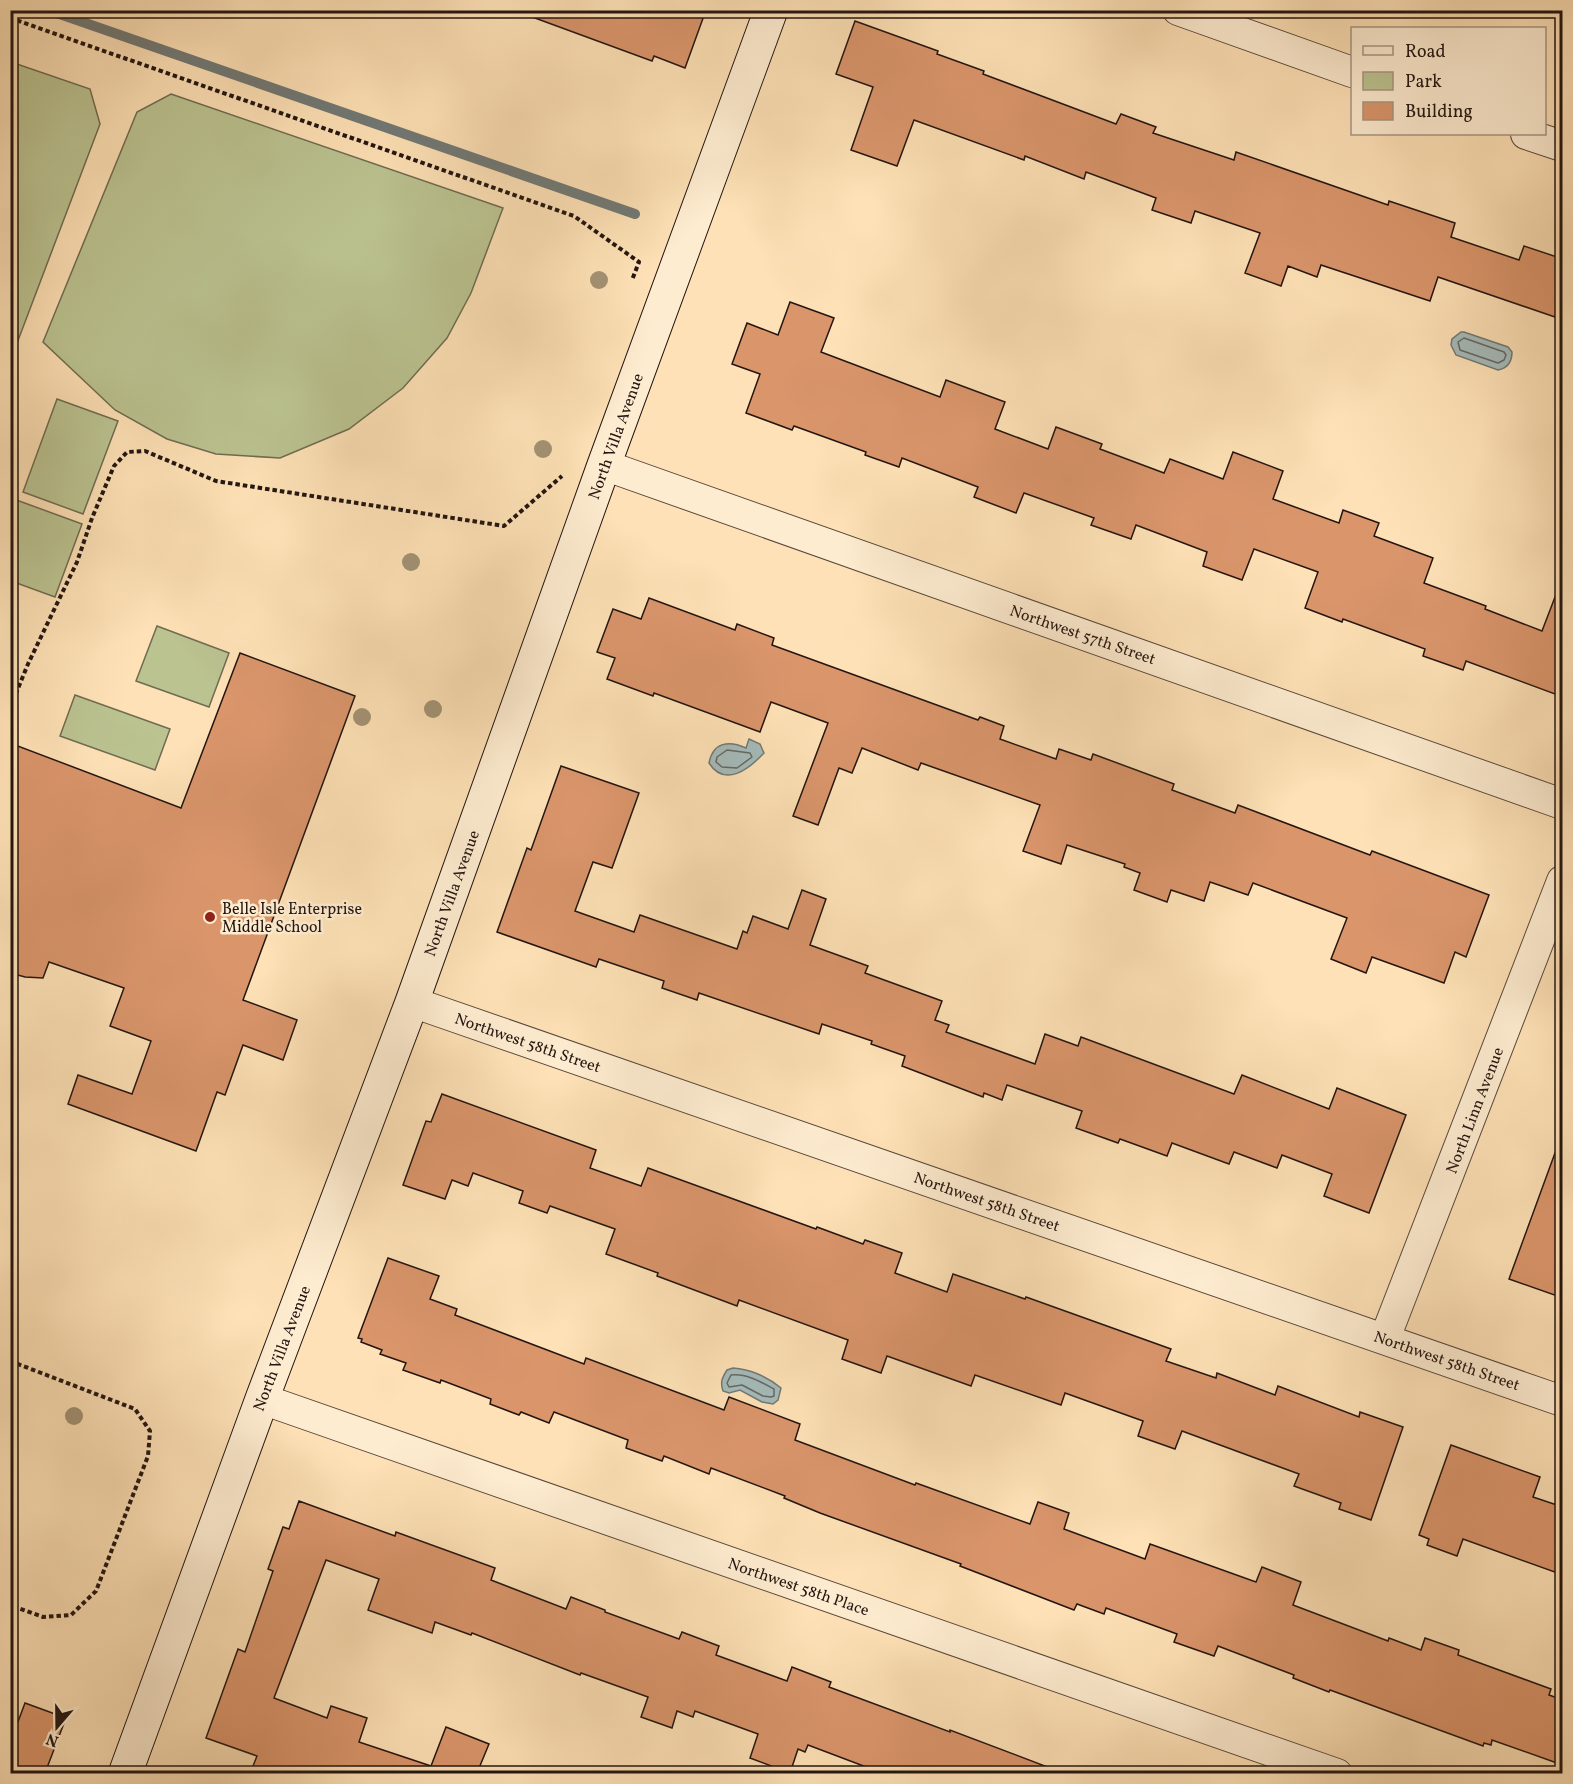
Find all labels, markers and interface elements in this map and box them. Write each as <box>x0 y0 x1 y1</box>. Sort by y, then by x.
legend <box>1351 27 1546 135</box>
text: Road <box>1405 40 1446 65</box>
text: Park <box>1405 70 1442 95</box>
text: Building <box>1405 100 1473 125</box>
street label: North Villa Avenue <box>584 370 650 503</box>
street label: Northwest 57th Street <box>1007 601 1159 671</box>
street label: North Villa Avenue <box>420 827 486 960</box>
place label: Belle Isle Enterprise Middle School <box>222 899 362 939</box>
marker: Belle Isle Enterprise Middle School <box>203 910 217 924</box>
street label: Northwest 58th Street <box>451 1009 604 1079</box>
street label: North Linn Avenue <box>1442 1044 1510 1177</box>
street label: Northwest 58th Street <box>910 1168 1063 1238</box>
street label: North Villa Avenue <box>249 1283 317 1415</box>
street label: Northwest 58th Street <box>1370 1327 1523 1397</box>
street label: Northwest 58th Place <box>725 1553 872 1622</box>
north arrow <box>27 1697 87 1757</box>
text: N <box>43 1727 62 1752</box>

